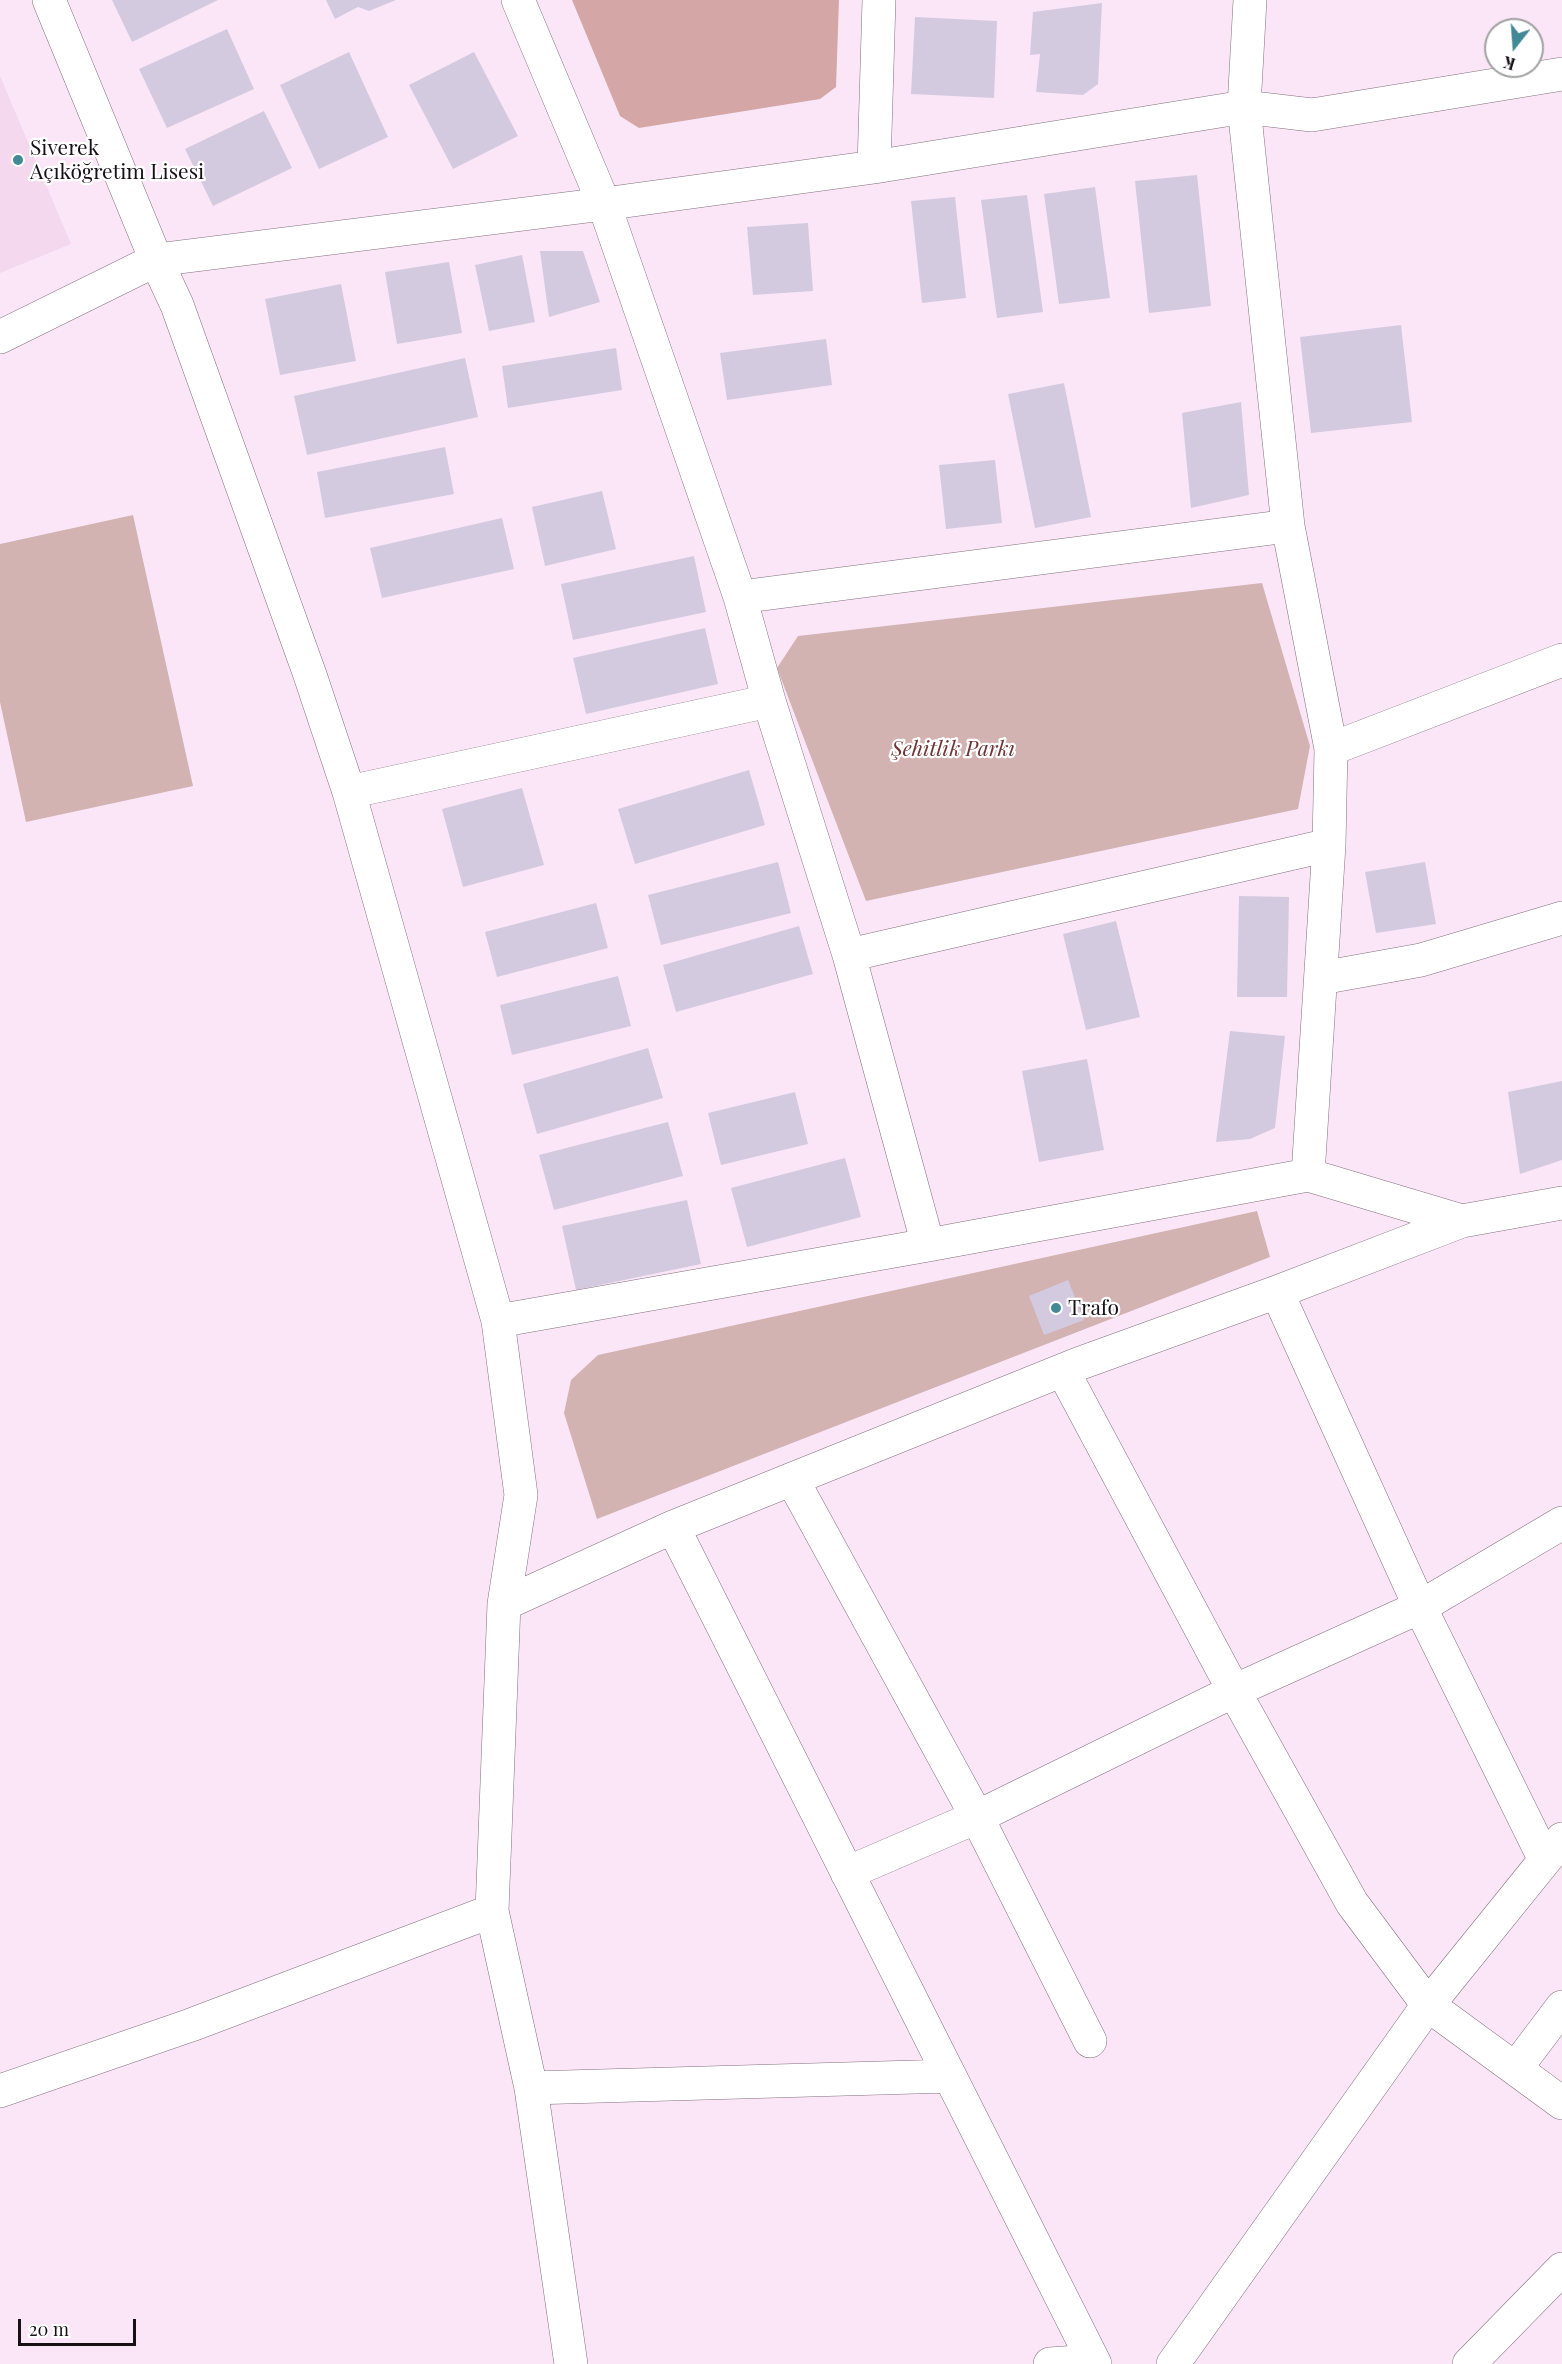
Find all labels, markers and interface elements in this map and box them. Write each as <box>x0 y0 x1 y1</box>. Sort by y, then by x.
north arrow <box>1484 18 1544 78</box>
text: K <box>1501 52 1518 75</box>
place label: Siverek Açıköğretim Lisesi <box>30 135 204 185</box>
marker: Siverek Açıköğretim Lisesi <box>11 153 25 167</box>
park label: Şehitlik Parkı <box>891 736 1015 762</box>
place label: Trafo <box>1068 1295 1119 1321</box>
marker: Trafo <box>1049 1301 1063 1315</box>
scale bar <box>21 2307 140 2345</box>
text: 20 m <box>29 2317 69 2341</box>

